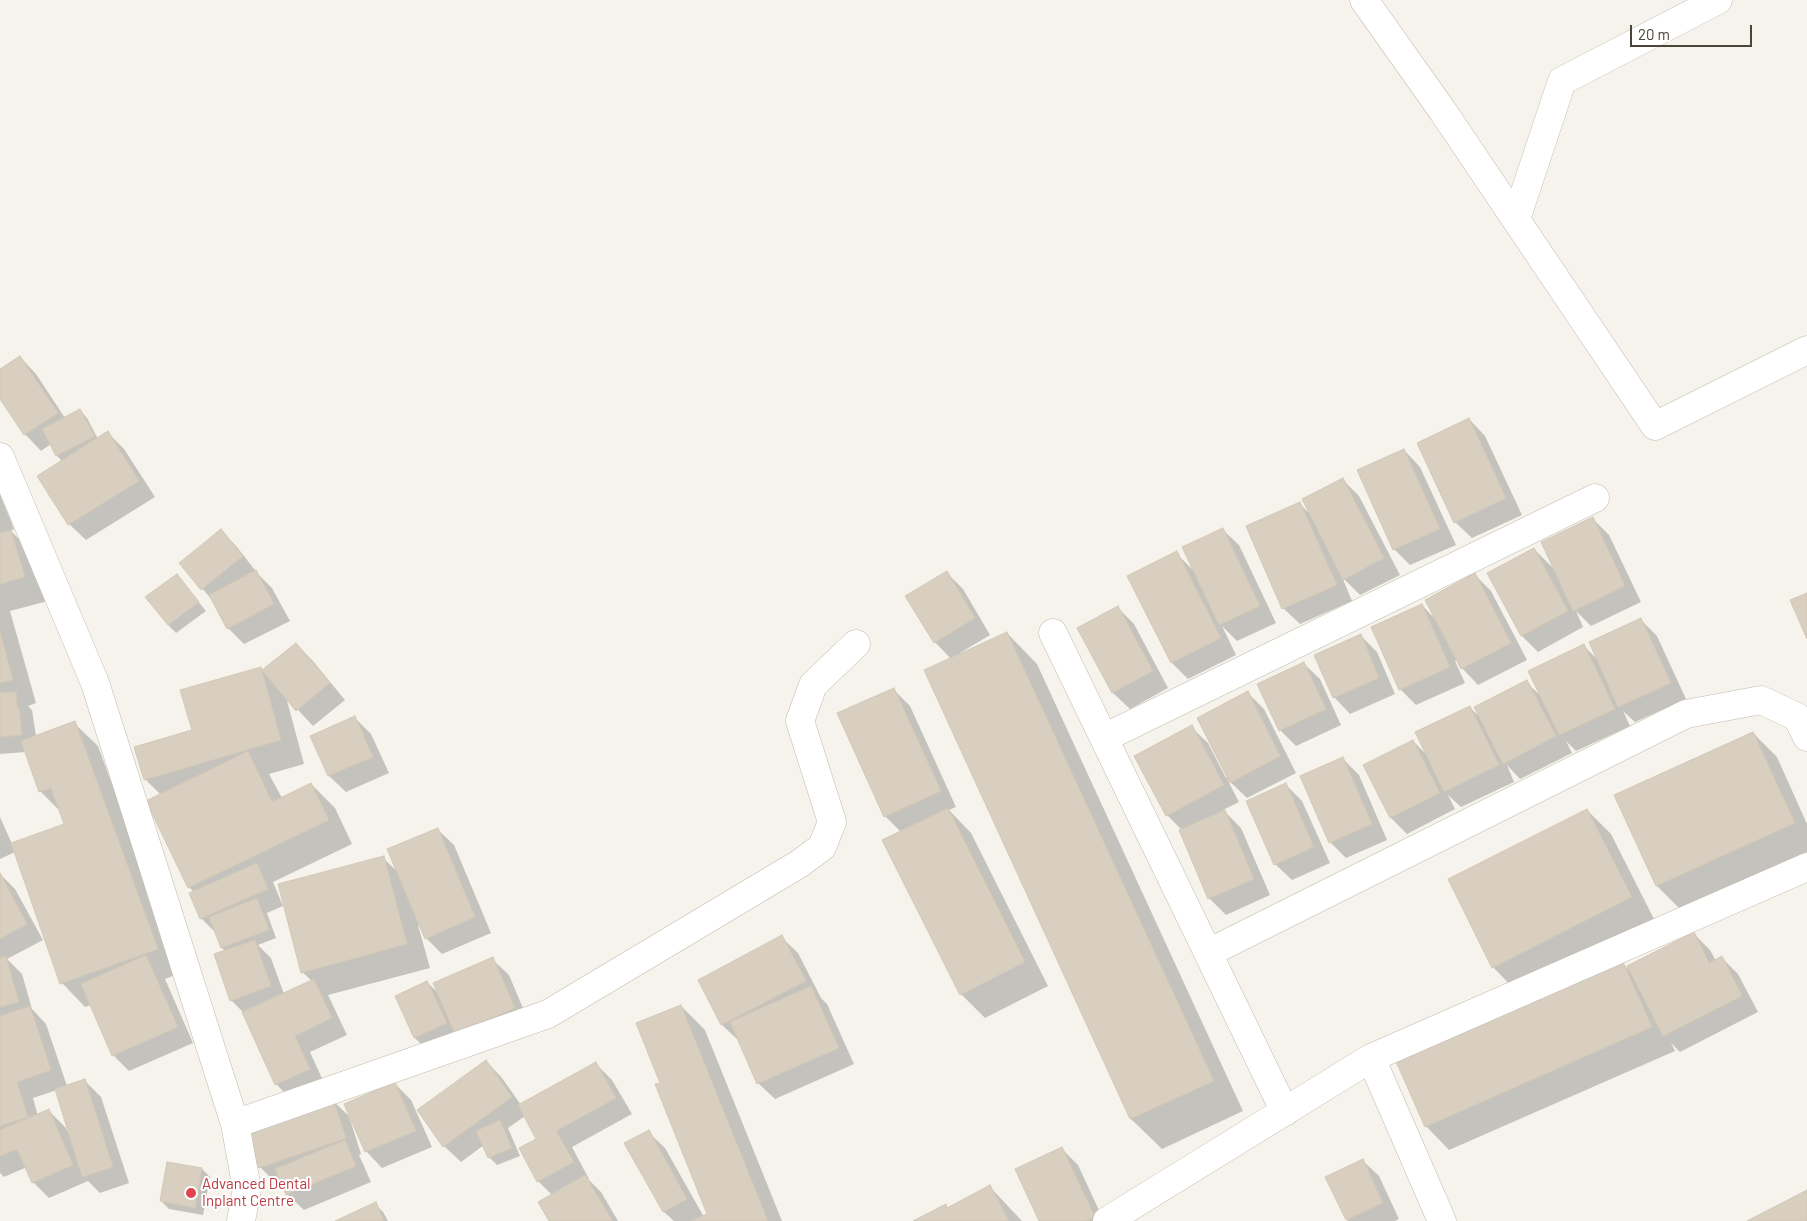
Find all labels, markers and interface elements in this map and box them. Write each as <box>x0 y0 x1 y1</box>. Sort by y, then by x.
scale bar <box>1632 15 1754 47</box>
text: 20 m <box>1638 25 1670 43</box>
place label: Advanced Dental Inplant Centre <box>202 1175 311 1210</box>
marker: Advanced Dental Inplant Centre <box>184 1186 198 1200</box>

